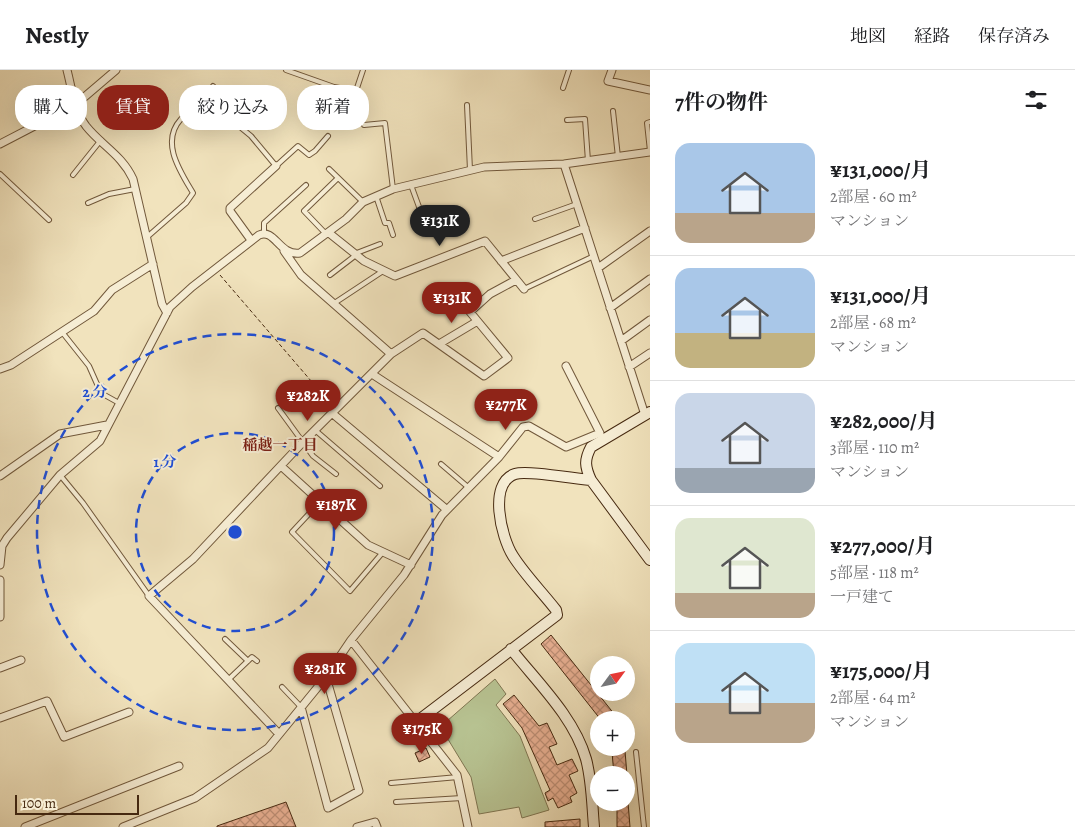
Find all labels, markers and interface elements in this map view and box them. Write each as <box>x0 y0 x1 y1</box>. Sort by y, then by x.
text: Nestly <box>25 19 88 51</box>
text: 地図 <box>850 24 886 48</box>
text: 経路 <box>914 24 950 48</box>
text: 保存済み <box>978 24 1050 48</box>
chip: 購入 <box>15 85 87 130</box>
chip: 賃貸 <box>97 85 169 130</box>
chip: 絞り込み <box>179 85 287 130</box>
chip: 新着 <box>297 85 369 130</box>
icon: filters <box>1022 86 1050 114</box>
text: 7件の物件 <box>675 88 768 116</box>
text: ¥131,000/月 <box>830 156 931 184</box>
icon: home <box>715 163 775 223</box>
text: 2部屋 · 60 m² <box>830 186 917 208</box>
pin: ¥131K <box>405 204 475 247</box>
text: ¥131K <box>421 210 459 232</box>
text: マンション <box>830 210 909 232</box>
pin: ¥131K <box>417 282 487 324</box>
text: ¥131,000/月 <box>830 282 931 310</box>
text: ¥131K <box>433 287 471 309</box>
icon: home <box>715 288 775 348</box>
text: 2部屋 · 68 m² <box>830 312 916 334</box>
text: マンション <box>830 336 909 358</box>
pin: ¥282K <box>273 380 343 422</box>
text: 2 分 <box>83 382 107 402</box>
text: ¥282K <box>287 385 329 407</box>
pin: ¥277K <box>471 388 541 431</box>
text: ¥277K <box>485 394 527 416</box>
text: ¥282,000/月 <box>830 407 938 435</box>
icon: home <box>715 413 775 473</box>
district label: 稲越一丁目 <box>242 435 318 455</box>
text: 3部屋 · 110 m² <box>830 437 919 459</box>
text: 1 分 <box>154 452 176 472</box>
text: マンション <box>830 461 909 483</box>
pin: ¥187K <box>301 488 371 531</box>
text: ¥187K <box>316 494 356 516</box>
centre of rings <box>226 523 244 541</box>
text: ¥277,000/月 <box>830 532 935 560</box>
icon: home <box>715 538 775 598</box>
text: 5部屋 · 118 m² <box>830 562 919 584</box>
text: 一戸建て <box>830 586 894 608</box>
pin: ¥281K <box>290 652 360 695</box>
north arrow <box>590 656 635 701</box>
map controls <box>590 656 635 811</box>
text: ¥175,000/月 <box>830 657 933 685</box>
text: ¥281K <box>305 658 345 680</box>
icon: home <box>715 663 775 723</box>
text: 2部屋 · 64 m² <box>830 687 916 709</box>
button: + <box>590 711 635 756</box>
text: マンション <box>830 711 909 733</box>
pin: ¥175K <box>387 712 457 755</box>
text: ¥175K <box>402 718 442 740</box>
button: − <box>590 766 635 811</box>
scale bar <box>15 792 139 815</box>
text: 100 m <box>22 794 56 813</box>

